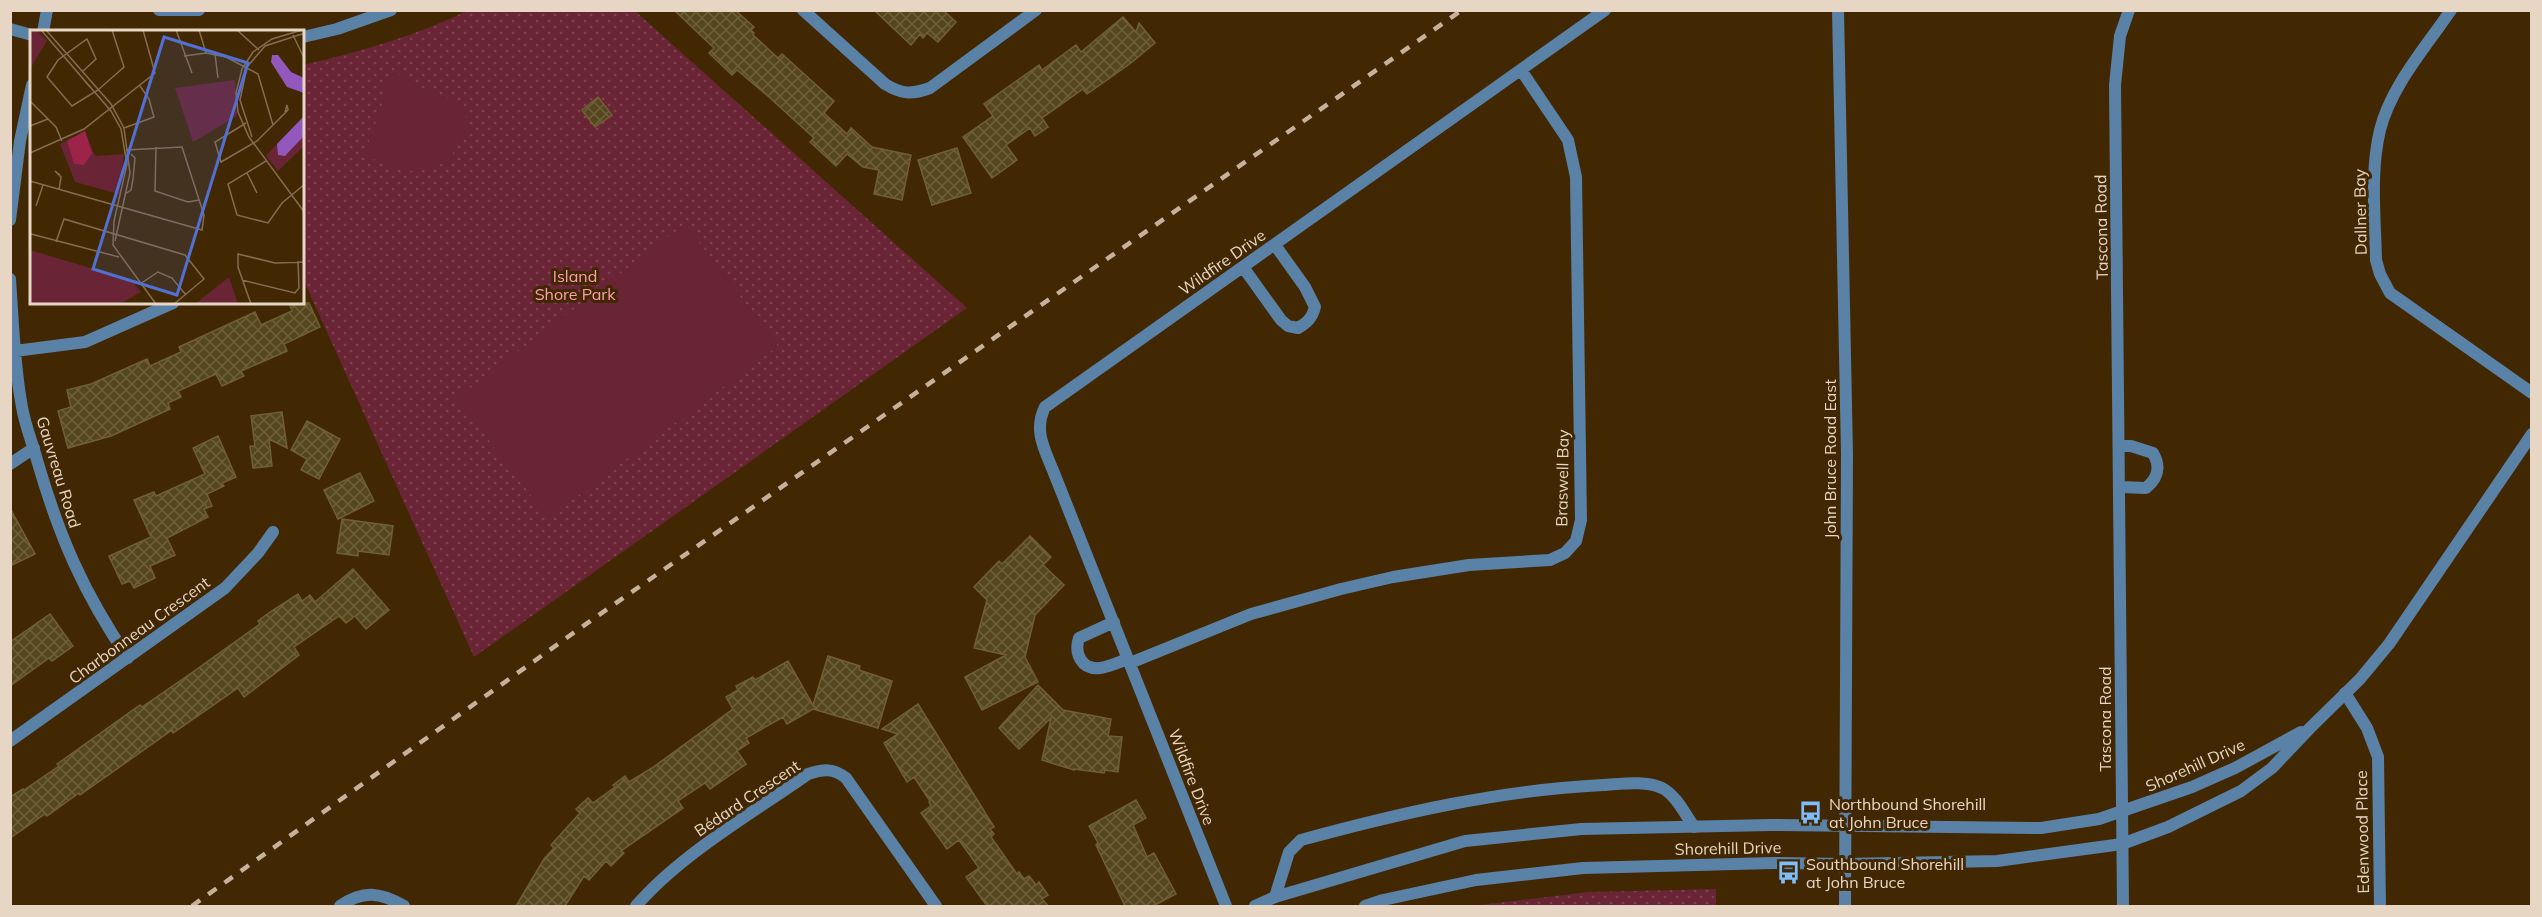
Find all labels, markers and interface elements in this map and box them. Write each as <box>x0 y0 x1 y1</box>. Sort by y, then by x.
inset map <box>30 30 304 304</box>
street label: Dallner Bay <box>2349 168 2371 255</box>
street label: Tascona Road <box>2090 174 2112 280</box>
street label: Wildfire Drive <box>1175 225 1269 299</box>
park label: Island Shore Park <box>535 266 616 304</box>
street label: John Bruce Road East <box>1820 379 1840 539</box>
street label: Gauvreau Road <box>33 414 85 530</box>
street label: Braswell Bay <box>1551 429 1573 527</box>
street label: Charbonneau Crescent <box>64 572 214 688</box>
street label: Tascona Road <box>2095 666 2115 772</box>
street label: Wildfire Drive <box>1164 726 1220 828</box>
street label: Shorehill Drive <box>2142 734 2248 796</box>
street label: Bédard Crescent <box>690 755 804 841</box>
street label: Edenwood Place <box>2351 770 2373 894</box>
place label: Northbound Shorehill at John Bruce <box>1829 794 1986 832</box>
bus stop icon: Northbound Shorehill at John Bruce <box>1798 800 1824 826</box>
street label: Shorehill Drive <box>1675 837 1781 859</box>
place label: Southbound Shorehill at John Bruce <box>1806 854 1964 892</box>
bus stop icon: Southbound Shorehill at John Bruce <box>1775 860 1801 886</box>

